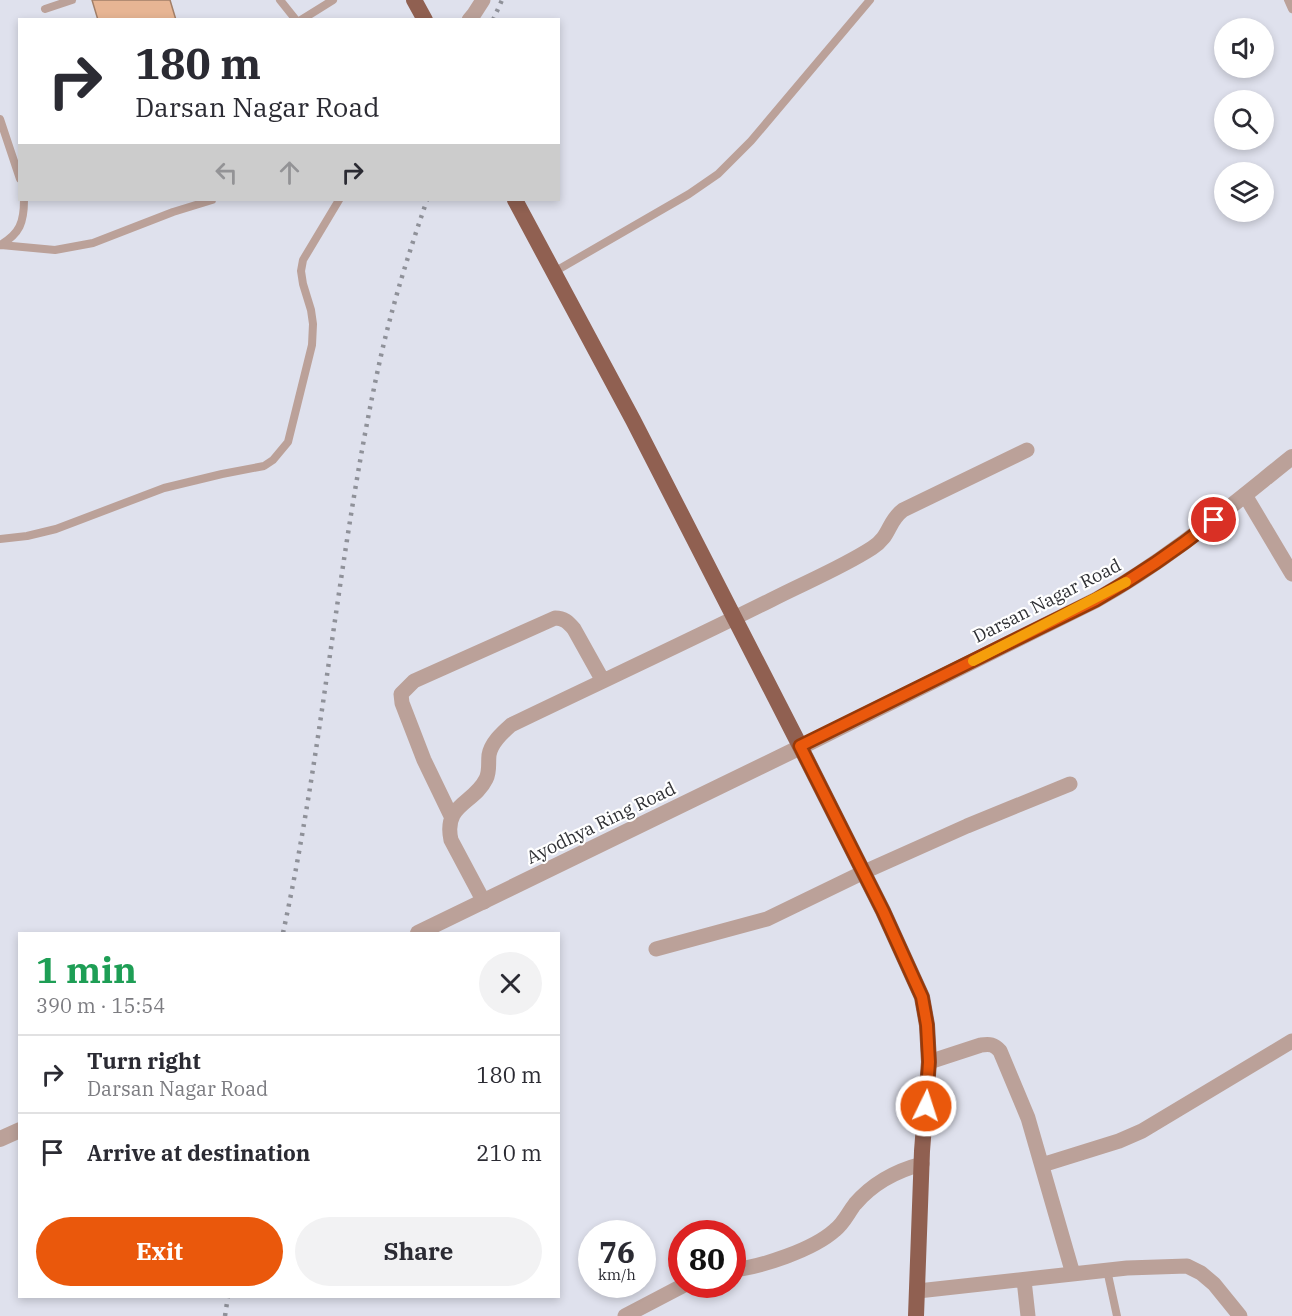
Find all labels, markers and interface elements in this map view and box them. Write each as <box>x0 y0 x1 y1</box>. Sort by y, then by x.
map controls <box>1214 18 1274 222</box>
button: sound <box>1214 18 1274 78</box>
text: 180 m <box>135 36 261 91</box>
icon: right <box>36 42 114 120</box>
text: Darsan Nagar Road <box>135 89 380 124</box>
button: search <box>1214 90 1274 150</box>
icon: left <box>210 156 243 189</box>
icon: ahead <box>273 156 306 189</box>
icon: right <box>336 156 369 189</box>
button: layers <box>1214 162 1274 222</box>
pin <box>1188 494 1239 545</box>
icon: arrive <box>1197 503 1230 536</box>
street label: Darsan Nagar Road <box>969 553 1125 648</box>
street label: Ayodhya Ring Road <box>522 776 679 869</box>
text: 1 min <box>36 946 137 993</box>
button: close <box>479 952 542 1015</box>
text: 390 m · 15:54 <box>36 992 165 1019</box>
text: Turn right <box>87 1046 201 1075</box>
icon: right <box>36 1058 69 1091</box>
text: 180 m <box>476 1060 542 1089</box>
position arrow <box>894 1074 958 1138</box>
text: Darsan Nagar Road <box>87 1075 268 1102</box>
icon: arrive <box>36 1136 69 1169</box>
text: Arrive at destination <box>87 1138 310 1167</box>
text: 210 m <box>476 1138 542 1167</box>
button: Exit <box>36 1217 283 1286</box>
button: Share <box>295 1217 542 1286</box>
speed limit sign: 80 <box>668 1220 746 1298</box>
text: 76 <box>599 1232 635 1271</box>
text: km/h <box>598 1265 636 1284</box>

